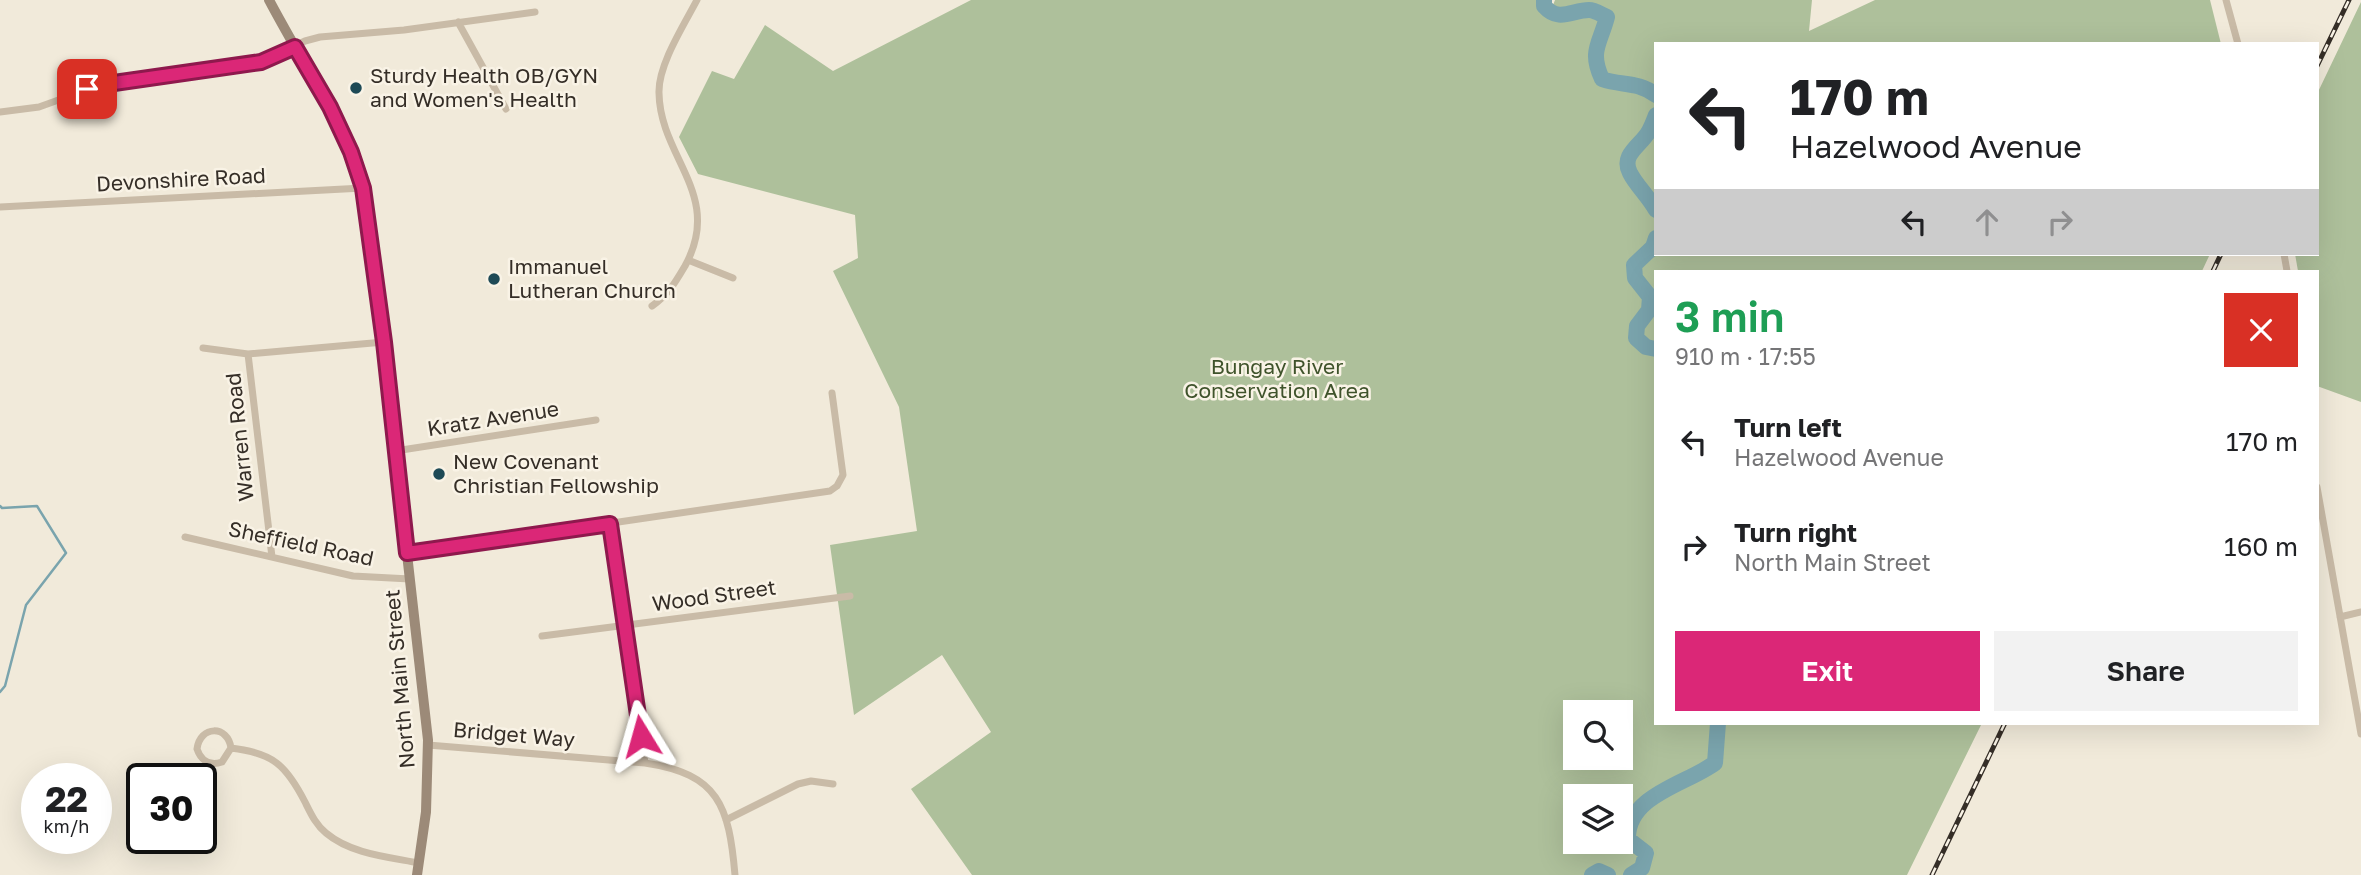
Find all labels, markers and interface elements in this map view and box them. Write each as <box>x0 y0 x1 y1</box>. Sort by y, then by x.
pin <box>57 59 117 119</box>
place label: Sturdy Health OB/GYN and Women's Health <box>370 62 598 112</box>
text: 170 m <box>1790 67 1929 126</box>
icon: arrive <box>68 70 106 108</box>
icon: left <box>1675 70 1766 161</box>
marker: Sturdy Health OB/GYN and Women's Health <box>348 80 364 96</box>
text: Hazelwood Avenue <box>1790 127 2082 165</box>
street label: Devonshire Road <box>95 162 266 196</box>
icon: left <box>1895 203 1933 241</box>
icon: ahead <box>1968 203 2006 241</box>
icon: right <box>2041 203 2079 241</box>
place label: Immanuel Lutheran Church <box>508 253 676 303</box>
marker: Immanuel Lutheran Church <box>486 271 502 287</box>
text: 3 min <box>1675 291 1784 341</box>
button: close <box>2224 293 2298 367</box>
text: 910 m · 17:55 <box>1675 342 1816 370</box>
park label: Bungay River Conservation Area <box>1184 353 1370 403</box>
street label: Warren Road <box>219 372 259 503</box>
street label: Kratz Avenue <box>425 395 561 441</box>
text: Turn left <box>1734 412 1842 443</box>
icon: left <box>1675 423 1713 461</box>
text: 170 m <box>2226 426 2298 457</box>
text: Hazelwood Avenue <box>1734 443 1944 471</box>
place label: New Covenant Christian Fellowship <box>453 448 659 498</box>
marker: New Covenant Christian Fellowship <box>431 466 447 482</box>
street label: Sheffield Road <box>226 515 376 571</box>
text: Turn right <box>1734 517 1857 548</box>
icon: right <box>1675 528 1713 566</box>
text: 160 m <box>2224 531 2298 562</box>
text: North Main Street <box>1734 548 1931 576</box>
street label: Wood Street <box>650 573 777 617</box>
street label: North Main Street <box>378 588 420 770</box>
button: Exit <box>1675 631 1980 711</box>
button: Share <box>1994 631 2298 711</box>
position arrow <box>604 699 678 773</box>
map controls <box>1563 700 1633 854</box>
button: search <box>1563 700 1633 770</box>
street label: Bridget Way <box>452 716 576 752</box>
speed limit sign: 30 <box>126 763 217 854</box>
text: 22 <box>45 778 88 820</box>
button: layers <box>1563 784 1633 854</box>
text: km/h <box>44 815 89 837</box>

